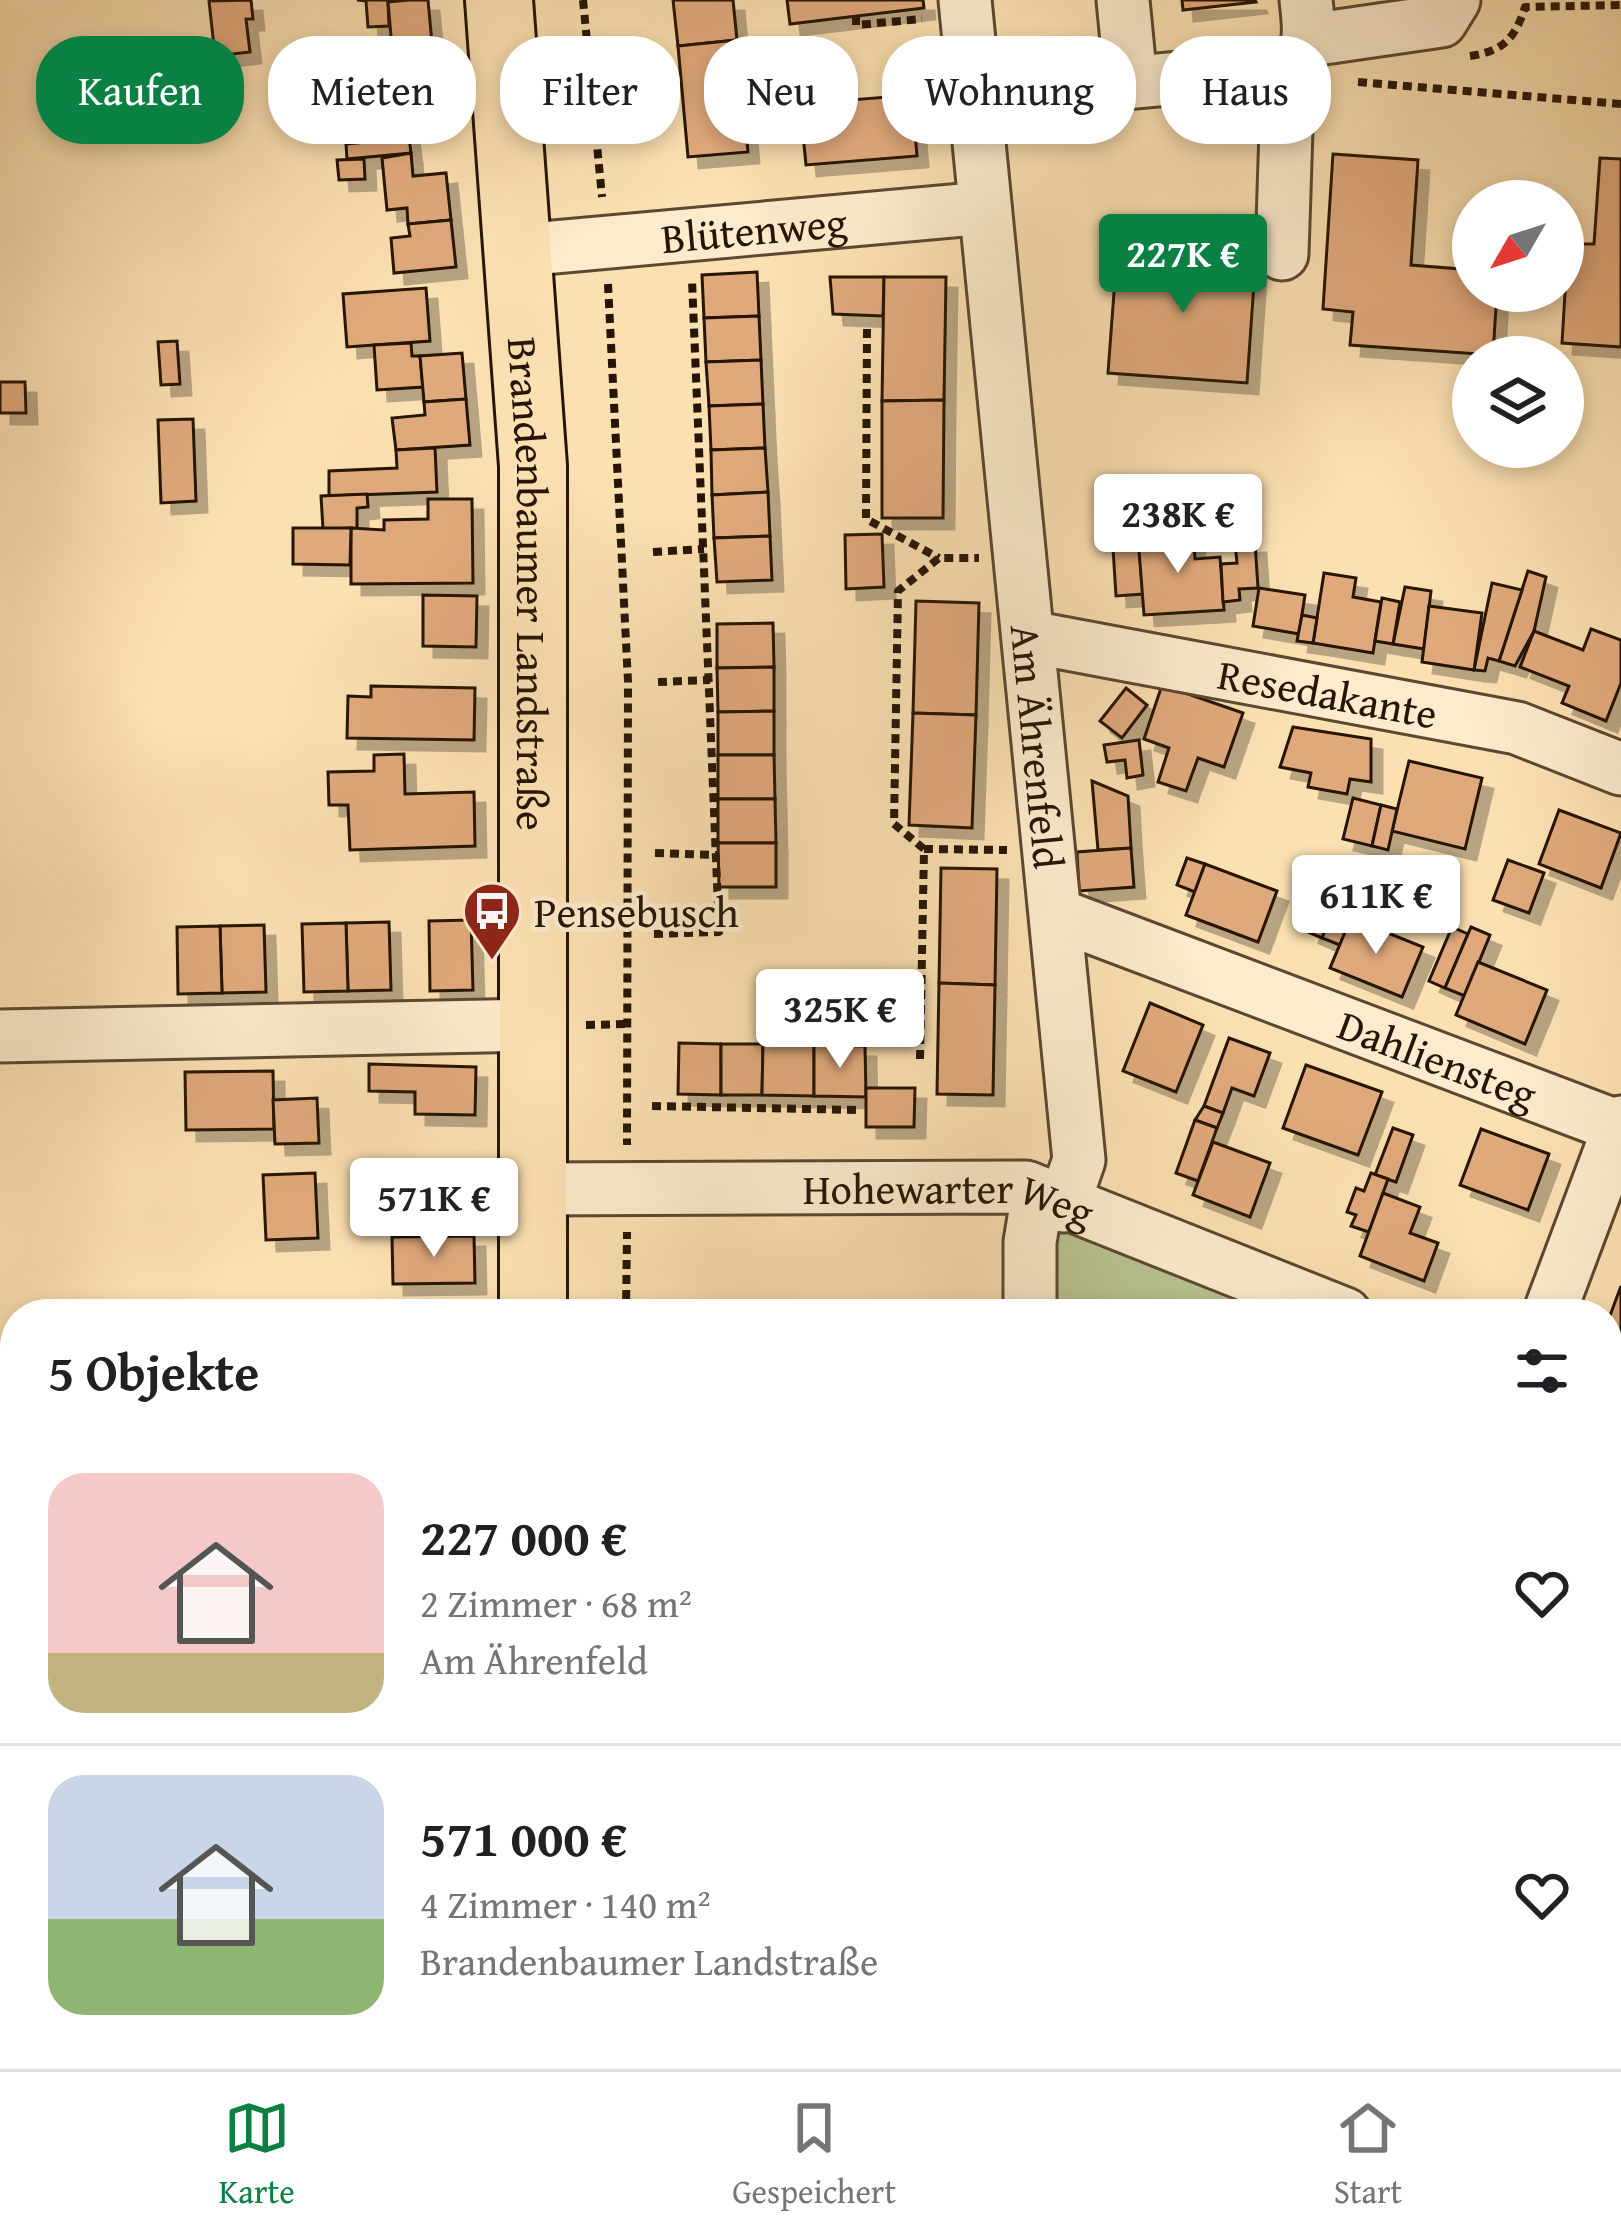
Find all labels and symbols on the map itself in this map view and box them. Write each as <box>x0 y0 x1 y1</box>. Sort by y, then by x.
north arrow <box>1452 180 1584 312</box>
street label: Blütenweg <box>659 190 850 268</box>
pin: 227K € <box>1085 214 1281 316</box>
street label: Brandenbaumer Landstraße <box>493 335 564 831</box>
pin: 238K € <box>1080 474 1276 576</box>
street label: Am Ährenfeld <box>996 621 1081 872</box>
street label: Resedakante <box>1213 642 1443 743</box>
pin: 611K € <box>1278 855 1474 957</box>
bus stop icon: Pensebusch <box>461 880 523 962</box>
place label: Pensebusch <box>534 881 739 942</box>
pin: 325K € <box>742 969 938 1071</box>
street label: Dahliensteg <box>1330 993 1546 1124</box>
street label: Hohewarter Weg <box>802 1157 1104 1242</box>
pin: 571K € <box>336 1158 532 1260</box>

